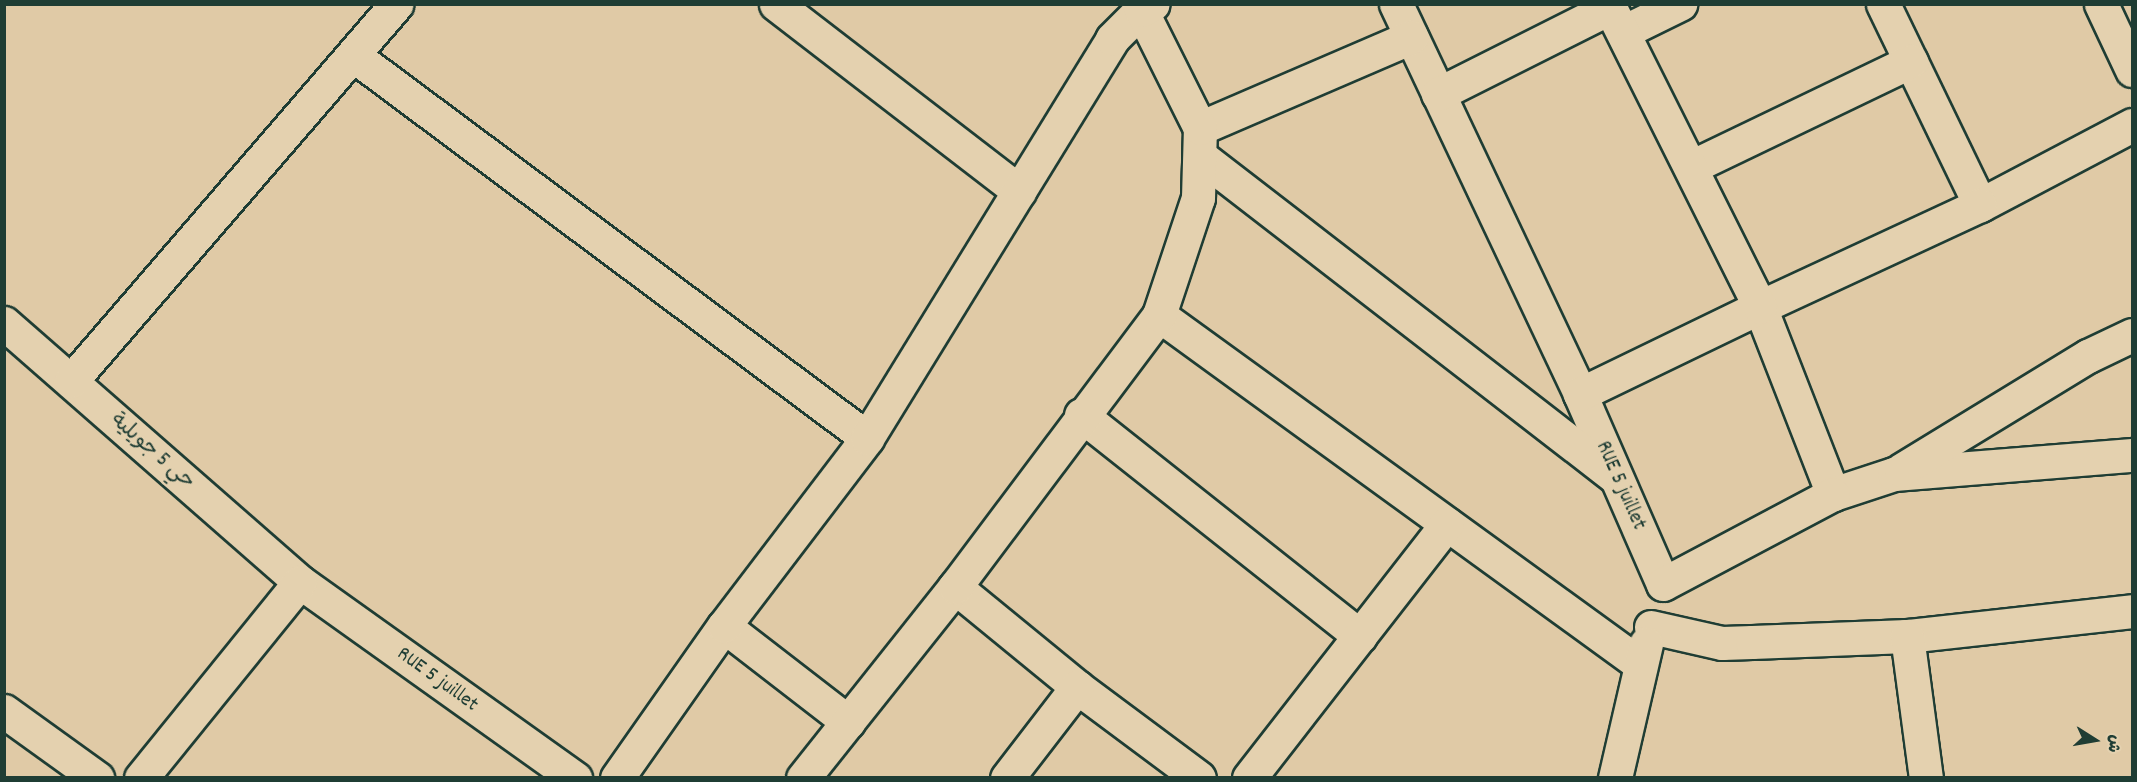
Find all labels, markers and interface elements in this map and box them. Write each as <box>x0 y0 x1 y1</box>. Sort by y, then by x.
street label: حي 5 جويلية <box>105 408 199 496</box>
street label: RUE 5 juillet <box>1589 438 1651 534</box>
street label: RUE 5 juillet <box>391 642 483 718</box>
north arrow <box>2065 710 2125 770</box>
text: ش <box>2100 733 2126 754</box>

